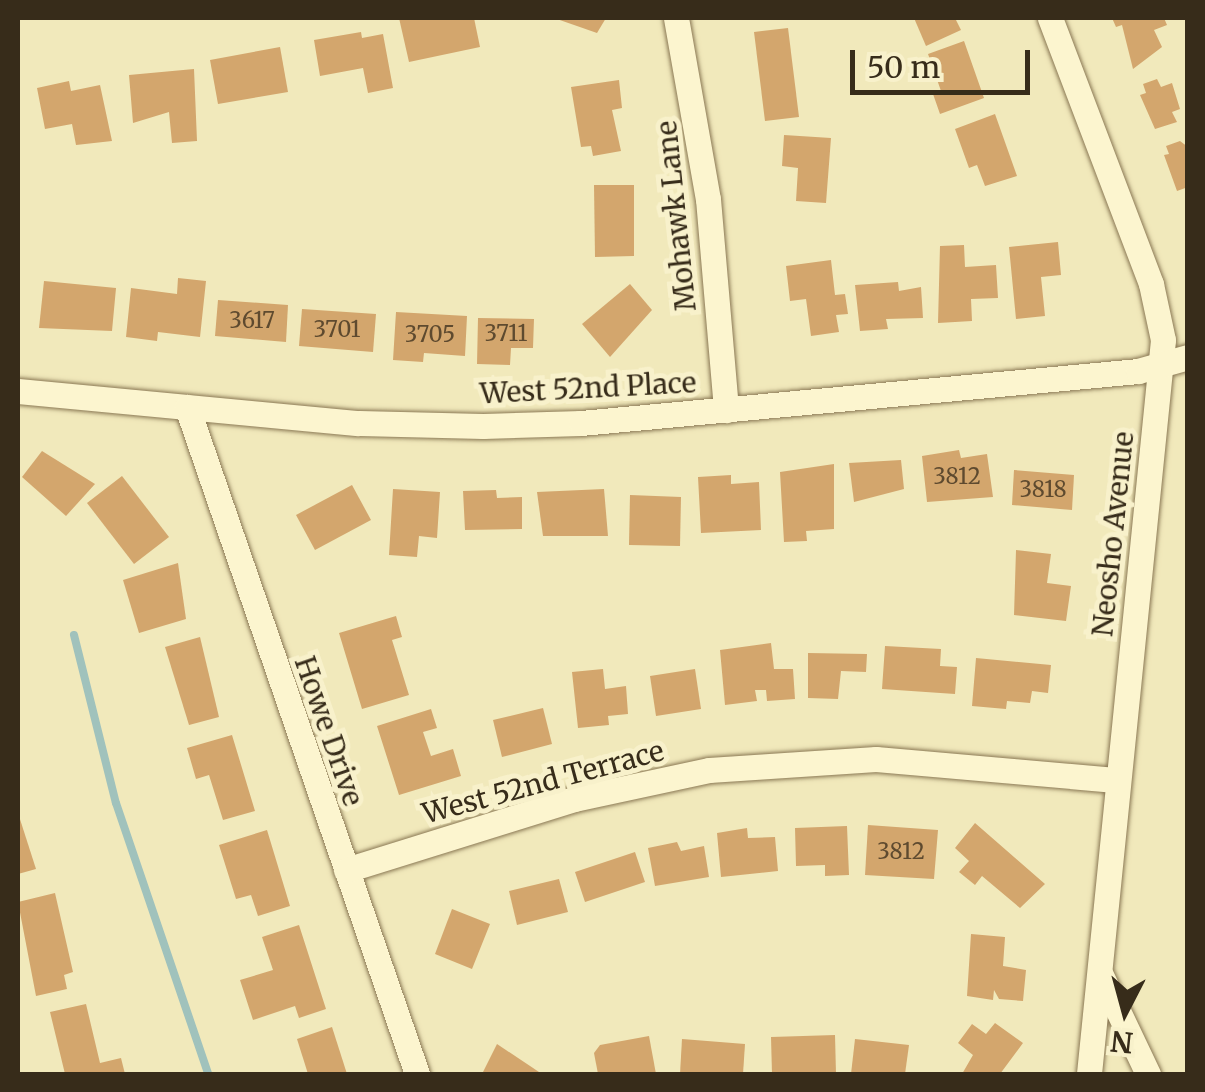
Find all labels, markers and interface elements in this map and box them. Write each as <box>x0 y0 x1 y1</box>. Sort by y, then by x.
scale bar <box>855 30 1035 92</box>
text: 50 m <box>867 48 940 86</box>
street label: Mohawk Lane <box>649 119 703 313</box>
house number: 3617 <box>229 308 275 334</box>
house number: 3701 <box>313 317 361 343</box>
house number: 3711 <box>484 321 528 347</box>
house number: 3705 <box>405 322 455 348</box>
street label: West 52nd Place <box>479 366 697 410</box>
street label: Neosho Avenue <box>1086 430 1140 638</box>
house number: 3812 <box>933 464 981 490</box>
house number: 3818 <box>1019 477 1067 503</box>
street label: Howe Drive <box>288 652 370 810</box>
street label: West 52nd Terrace <box>419 734 667 830</box>
house number: 3812 <box>877 839 925 865</box>
north arrow <box>1075 962 1175 1062</box>
text: N <box>1109 1023 1135 1061</box>

